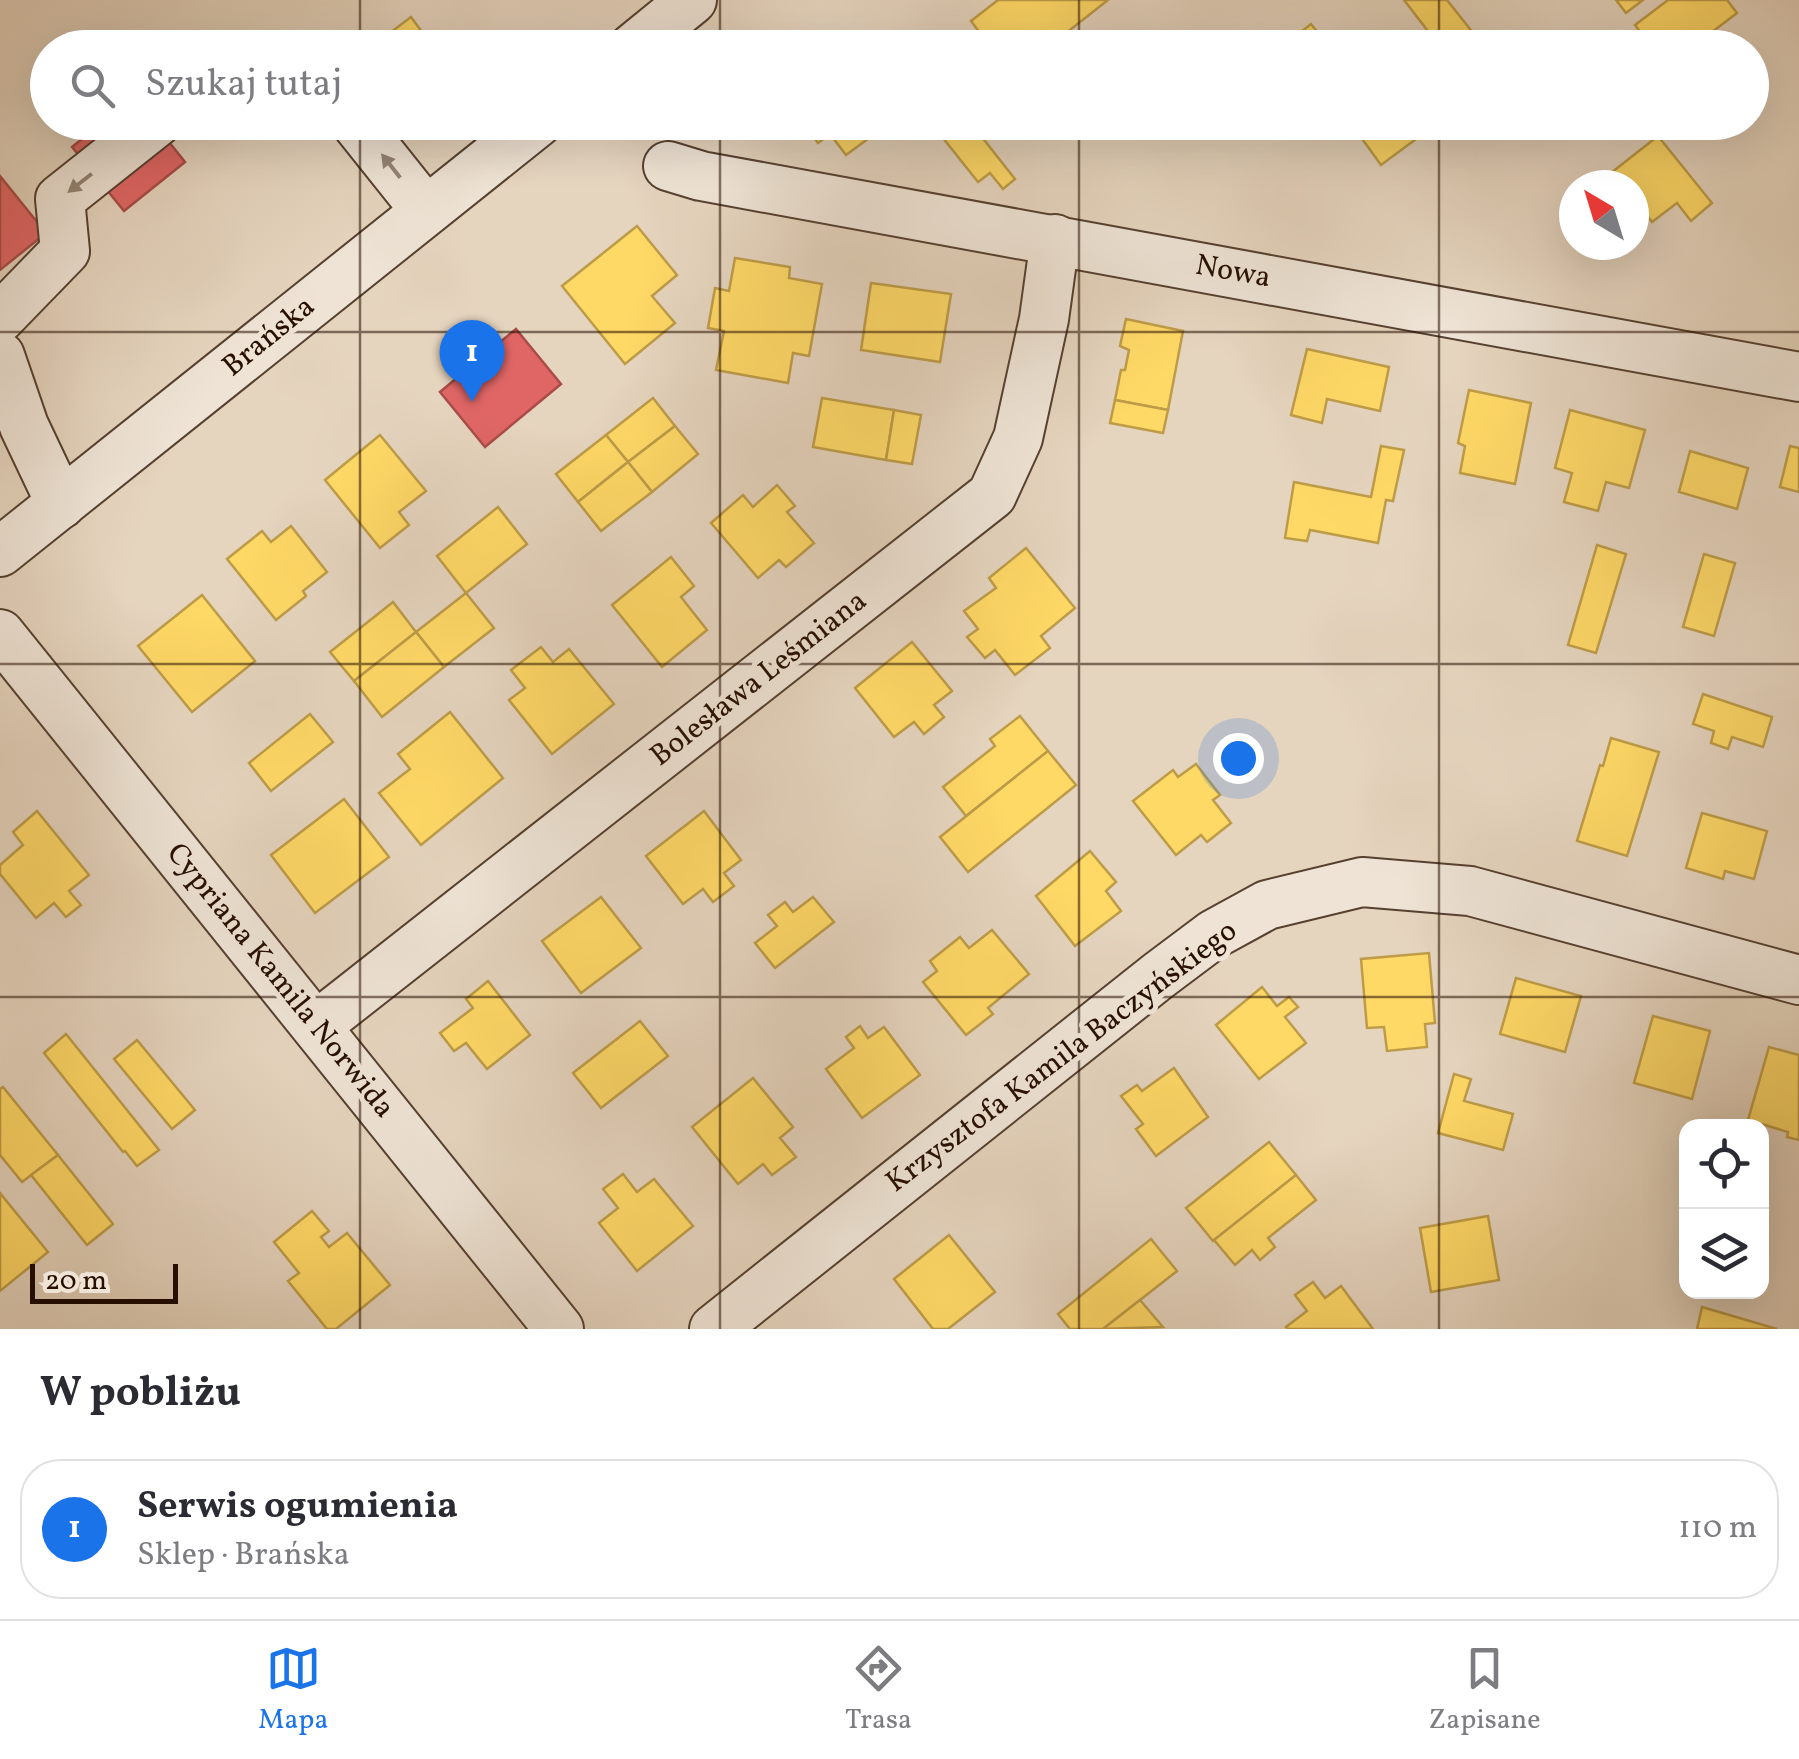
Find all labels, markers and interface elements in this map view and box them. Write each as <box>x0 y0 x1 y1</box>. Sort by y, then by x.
search box <box>30 30 1769 140</box>
icon: search <box>65 58 120 113</box>
text: Szukaj tutaj <box>145 59 342 112</box>
one-way arrow <box>381 153 402 179</box>
north arrow <box>1559 170 1649 260</box>
one-way arrow <box>68 172 93 193</box>
street label: Nowa <box>1192 245 1274 299</box>
street label: Brańska <box>214 287 324 387</box>
pin: 1 <box>440 320 504 402</box>
street label: Bolesława Leśmiana <box>642 581 876 777</box>
your location <box>1213 733 1264 784</box>
street label: Cypriana Kamila Norwida <box>156 835 404 1127</box>
street label: Krzysztofa Kamila Baczyńskiego <box>878 911 1246 1203</box>
map controls <box>1679 1119 1769 1299</box>
button: locate <box>1679 1119 1769 1209</box>
button: layers <box>1679 1209 1769 1299</box>
scale bar <box>30 1259 178 1304</box>
text: 20 m <box>45 1262 107 1301</box>
text: W pobliżu <box>40 1365 241 1424</box>
text: Serwis ogumienia <box>137 1481 458 1534</box>
text: 1 <box>68 1507 81 1551</box>
text: 110 m <box>1678 1507 1757 1551</box>
text: Sklep · Brańska <box>137 1534 350 1578</box>
tab: Mapa <box>258 1641 328 1740</box>
tab: Trasa <box>845 1641 912 1740</box>
tab: Zapisane <box>1429 1641 1541 1740</box>

